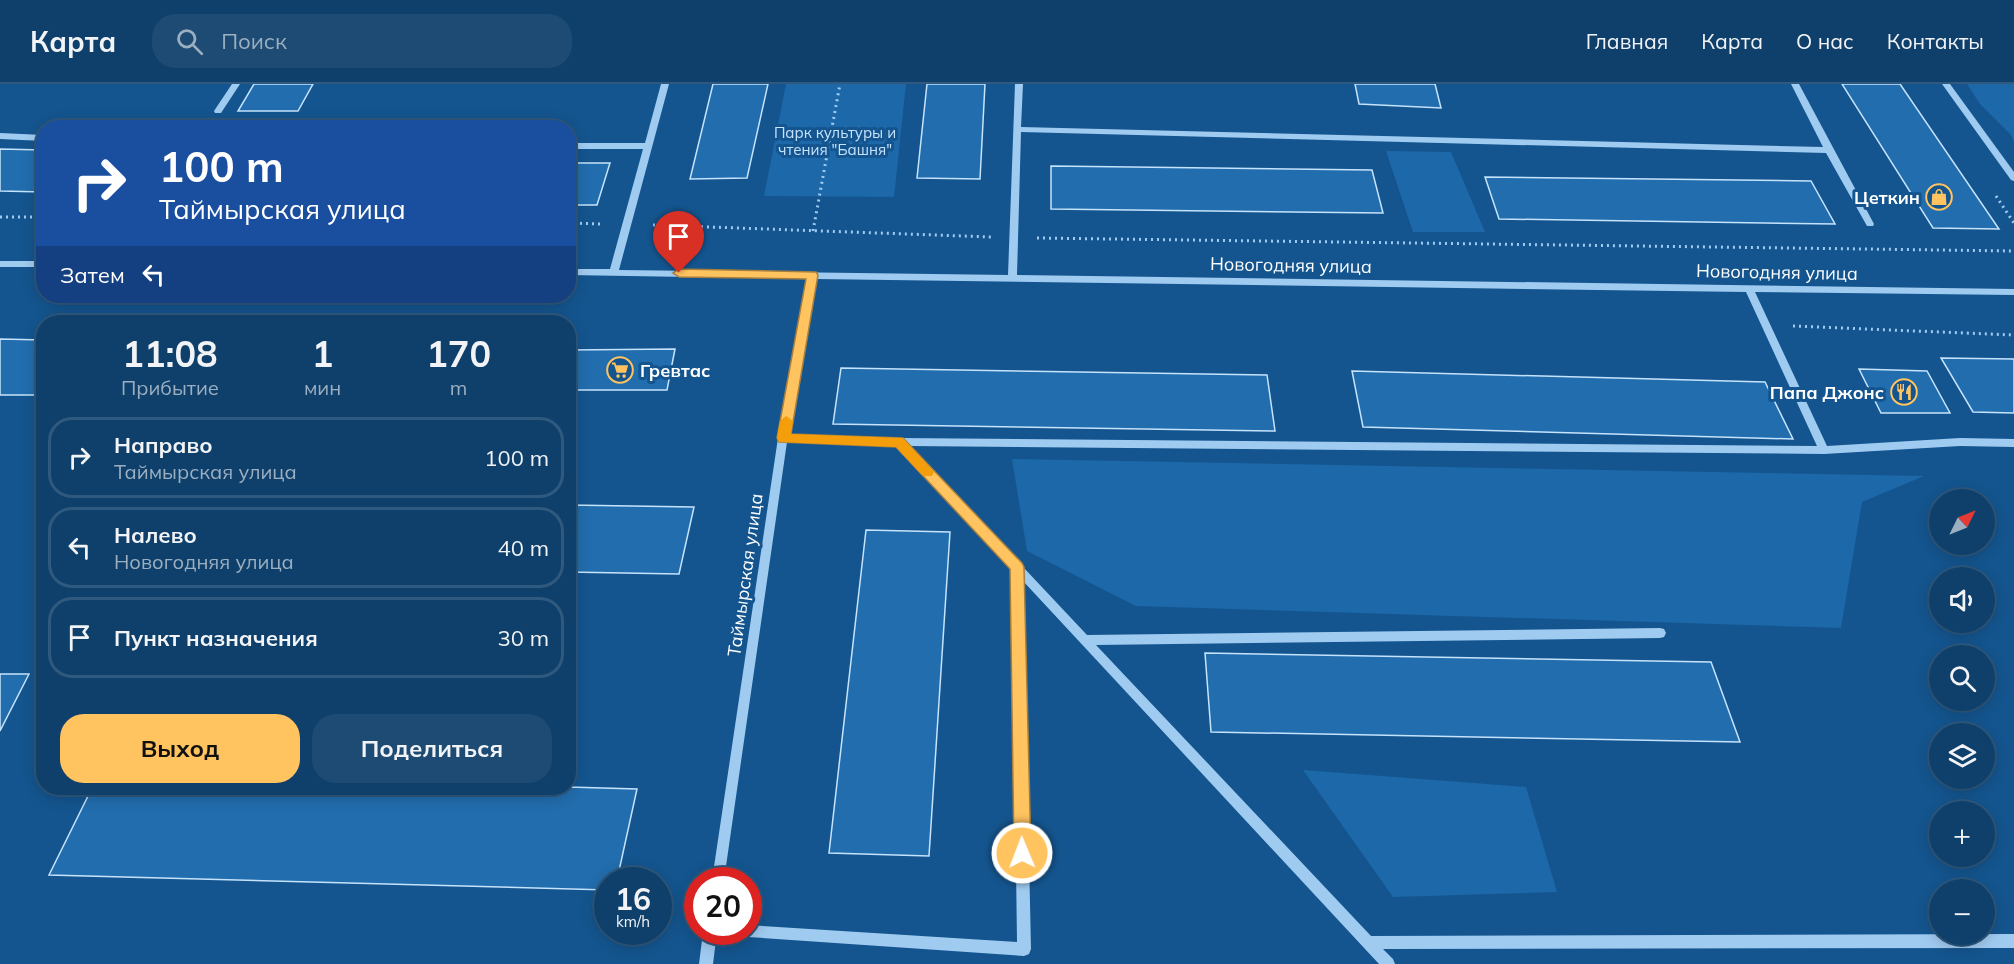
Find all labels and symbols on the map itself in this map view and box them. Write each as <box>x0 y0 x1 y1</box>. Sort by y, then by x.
park label: Парк культуры и чтения "Башня" <box>774 123 896 159</box>
shop icon: Цеткин <box>1924 182 1954 212</box>
place label: Цеткин <box>1854 186 1920 209</box>
pin <box>653 211 704 273</box>
street label: Новогодняя улица <box>1210 252 1372 278</box>
street label: Новогодняя улица <box>1696 259 1858 285</box>
supermarket icon: Гревтас <box>605 355 635 385</box>
place label: Гревтас <box>640 359 710 382</box>
restaurant icon: Папа Джонс <box>1889 377 1919 407</box>
place label: Папа Джонс <box>1770 381 1884 404</box>
north arrow <box>1929 489 1995 555</box>
street label: Таймырская улица <box>722 492 768 658</box>
position arrow <box>990 821 1054 885</box>
speed limit sign: 20 <box>684 867 762 945</box>

